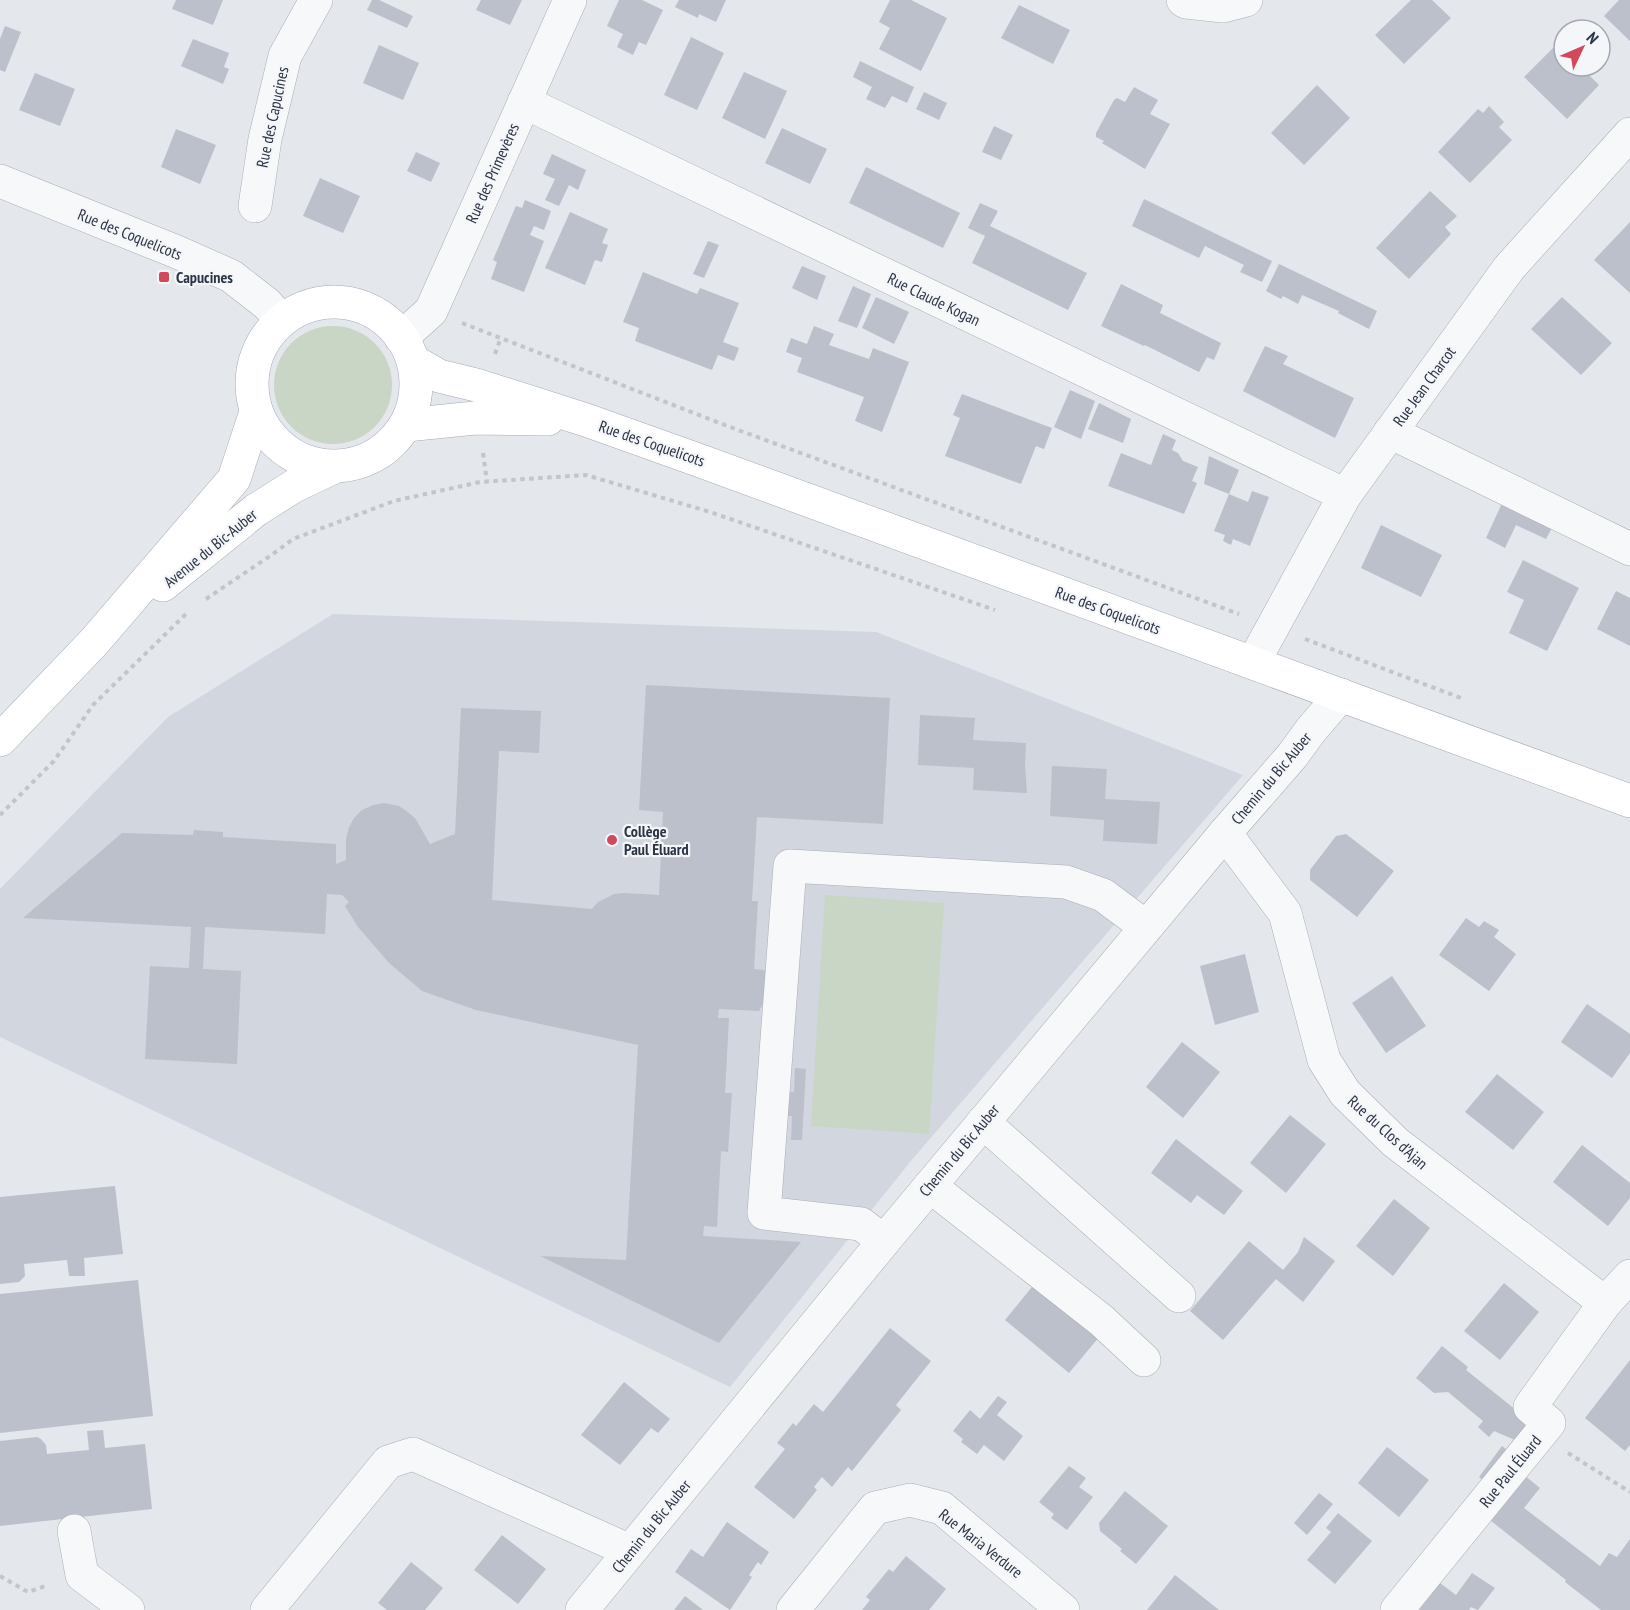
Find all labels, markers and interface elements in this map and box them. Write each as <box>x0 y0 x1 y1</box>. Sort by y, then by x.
north arrow <box>1552 18 1612 78</box>
text: N <box>1583 28 1603 48</box>
street label: Rue des Capucines <box>252 65 292 169</box>
street label: Rue des Primevères <box>461 120 523 226</box>
street label: Rue des Coquelicots <box>75 204 185 264</box>
place label: Capucines <box>176 267 233 287</box>
street label: Rue Claude Kogan <box>884 268 984 330</box>
marker: Capucines <box>157 270 171 284</box>
street label: Rue Jean Charcot <box>1388 342 1460 430</box>
street label: Rue des Coquelicots <box>596 416 708 470</box>
street label: Avenue du Bic-Auber <box>159 504 261 592</box>
street label: Rue des Coquelicots <box>1053 582 1163 638</box>
street label: Chemin du Bic Auber <box>1227 727 1316 828</box>
place label: Collège Paul Éluard <box>624 821 689 859</box>
marker: Collège Paul Éluard <box>605 833 619 847</box>
street label: Rue du Clos d’Ajan <box>1344 1091 1432 1173</box>
street label: Chemin du Bic Auber <box>915 1099 1004 1200</box>
street label: Rue Paul Éluard <box>1475 1431 1545 1511</box>
street label: Chemin du Bic Auber <box>607 1475 695 1577</box>
street label: Rue Maria Verdure <box>935 1504 1027 1582</box>

